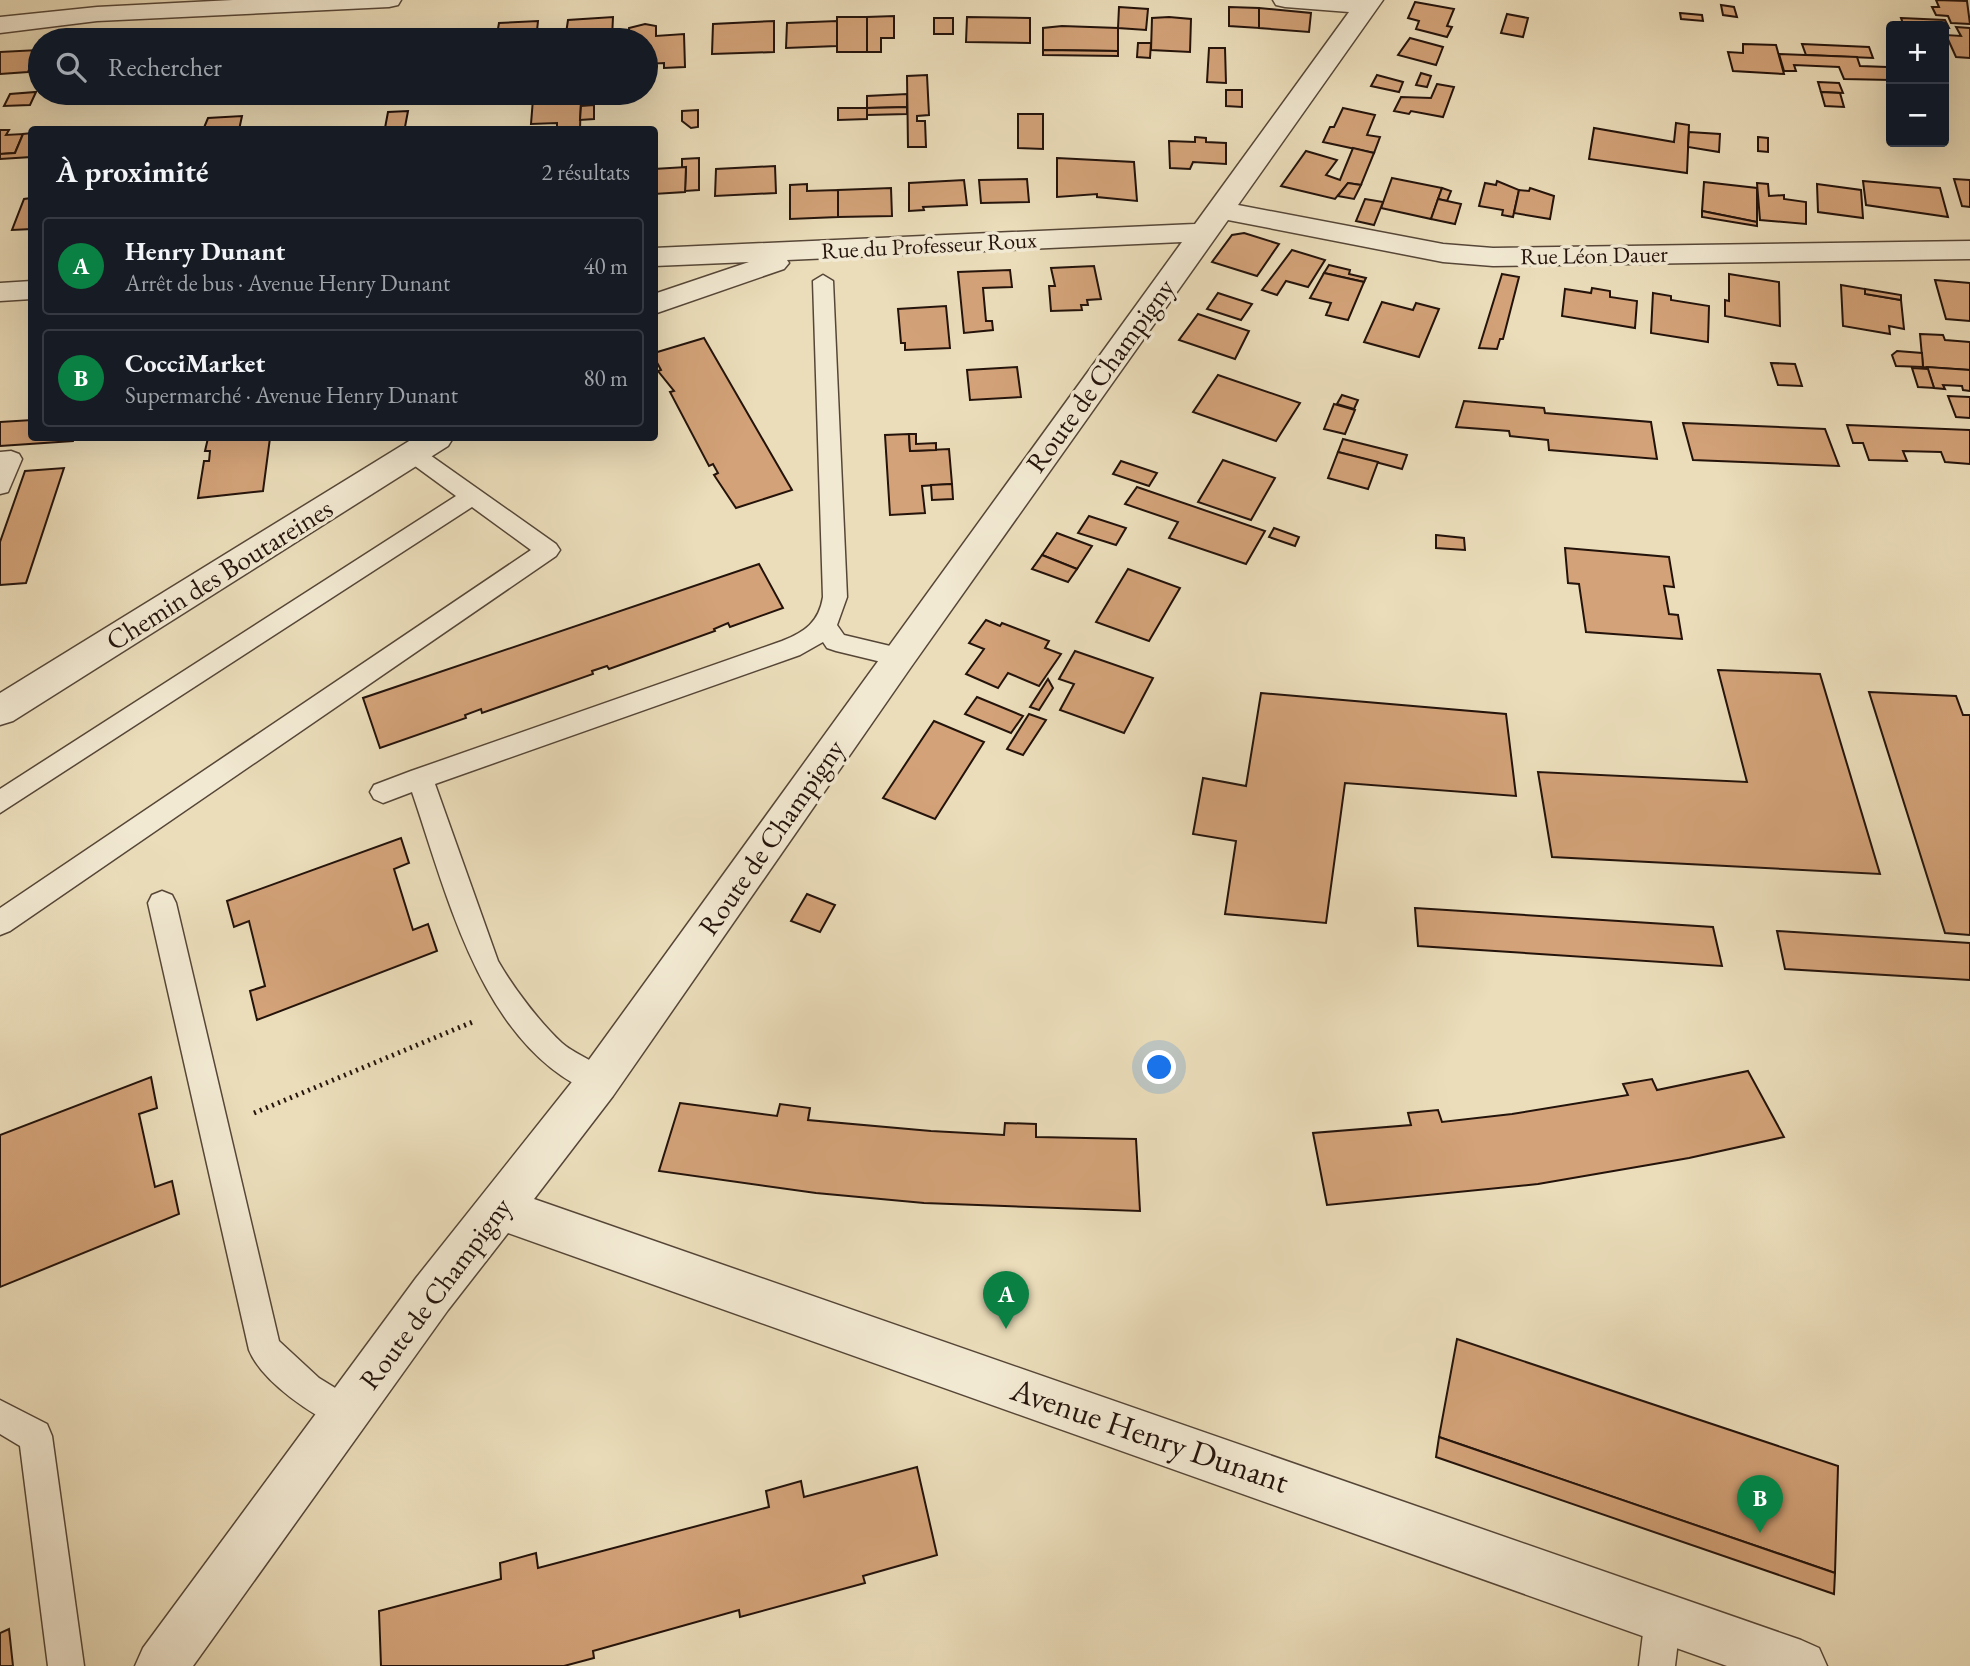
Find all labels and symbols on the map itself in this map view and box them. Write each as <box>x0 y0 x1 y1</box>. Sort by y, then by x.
street label: Rue du Professeur Roux <box>820 224 1038 266</box>
street label: Rue Léon Dauer <box>1520 239 1668 271</box>
street label: Route de Champigny <box>1017 270 1183 479</box>
street label: Chemin des Boutareines <box>99 490 339 658</box>
street label: Route de Champigny <box>690 731 853 942</box>
your location <box>1142 1050 1176 1084</box>
street label: Route de Champigny <box>351 1189 519 1396</box>
pin: A <box>983 1271 1029 1329</box>
street label: Avenue Henry Dunant <box>1004 1367 1295 1503</box>
pin: B <box>1737 1475 1783 1533</box>

